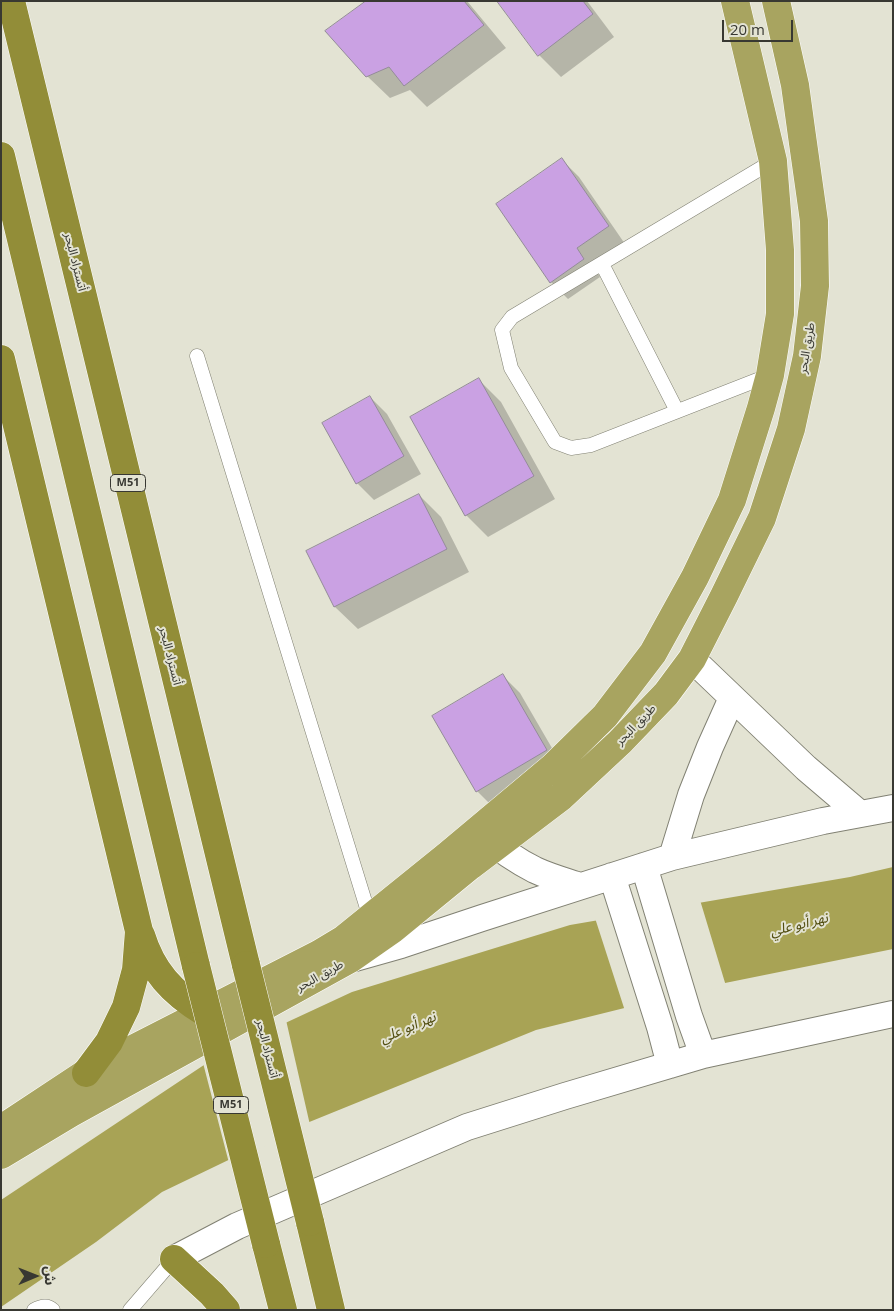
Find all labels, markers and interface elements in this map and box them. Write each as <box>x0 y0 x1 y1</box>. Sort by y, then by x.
scale bar <box>724 10 795 42</box>
text: 20 m <box>730 19 765 39</box>
street label: أتستراد البحر <box>61 231 89 293</box>
street label: طريق البحر <box>796 321 818 375</box>
road number: M51 <box>110 474 146 492</box>
street label: أتستراد البحر <box>156 625 184 687</box>
street label: طريق البحر <box>613 702 659 748</box>
water label: نهر أبو علي <box>768 910 830 940</box>
street label: طريق البحر <box>294 957 346 995</box>
water label: نهر أبو علي <box>378 1009 438 1047</box>
street label: أتستراد البحر <box>253 1018 281 1080</box>
road number: M51 <box>214 1096 248 1114</box>
north arrow <box>10 1251 60 1301</box>
text: ش <box>41 1266 60 1285</box>

